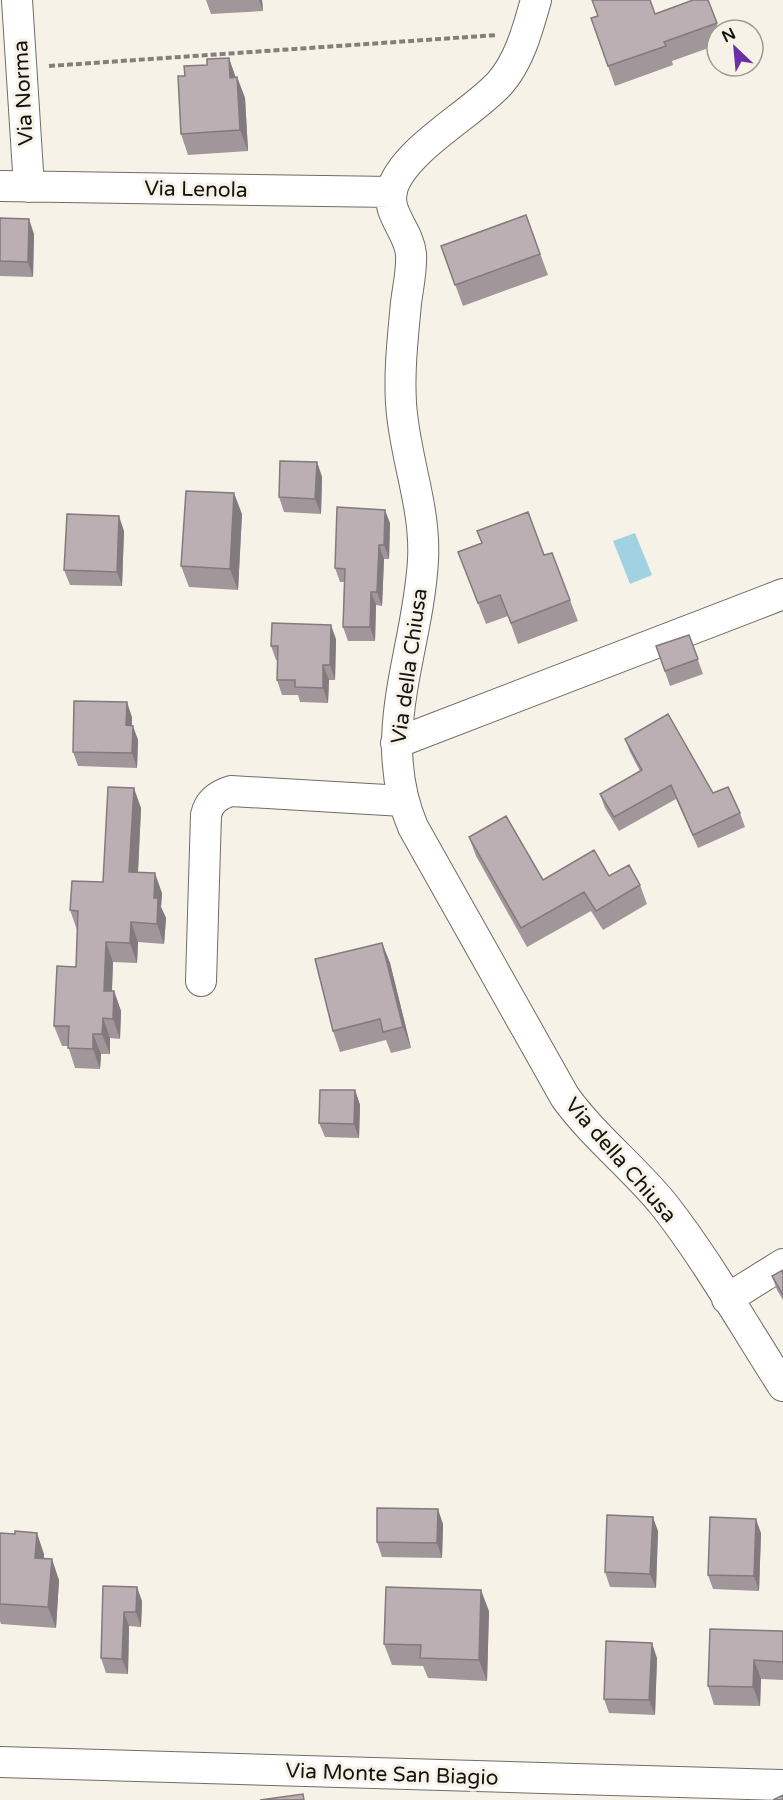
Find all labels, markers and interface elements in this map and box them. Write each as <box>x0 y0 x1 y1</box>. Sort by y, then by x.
north arrow <box>705 18 765 78</box>
text: N <box>719 24 739 47</box>
street label: Via Norma <box>8 40 39 146</box>
street label: Via Lenola <box>144 176 248 203</box>
street label: Via della Chiusa <box>386 587 433 746</box>
street label: Via della Chiusa <box>560 1093 682 1228</box>
street label: Via Monte San Biagio <box>285 1758 499 1791</box>

